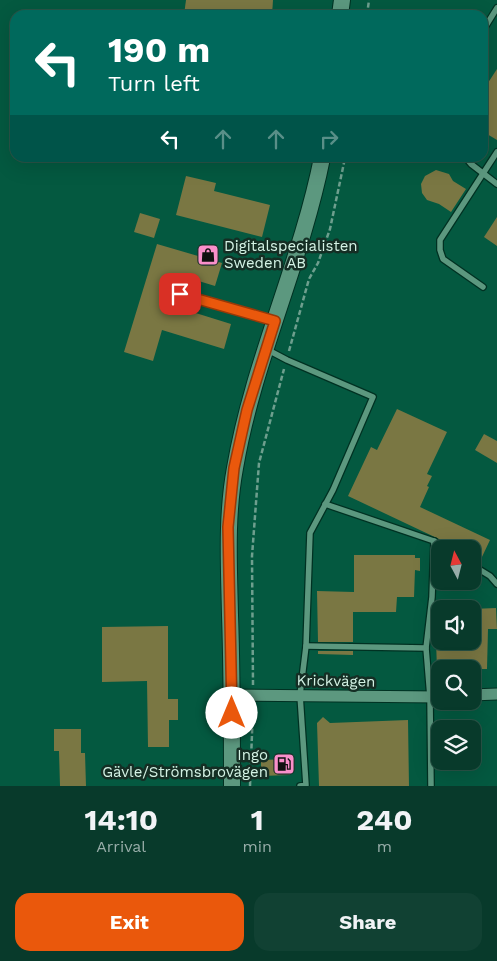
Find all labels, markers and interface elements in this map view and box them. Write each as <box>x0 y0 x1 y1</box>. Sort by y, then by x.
text: 190 m <box>108 29 210 71</box>
icon: left <box>25 30 90 95</box>
text: Turn left <box>108 71 200 96</box>
icon: left <box>156 125 184 153</box>
icon: ahead <box>209 125 237 153</box>
icon: ahead <box>262 125 290 153</box>
icon: right <box>315 125 343 153</box>
place label: Digitalspecialisten Sweden AB <box>224 237 358 272</box>
shop icon: Digitalspecialisten Sweden AB <box>196 243 220 267</box>
pin <box>159 273 201 315</box>
icon: arrive <box>166 280 194 308</box>
north arrow <box>431 540 481 590</box>
map controls <box>431 540 481 770</box>
button: sound <box>431 600 481 650</box>
button: search <box>431 660 481 710</box>
street label: Krickvägen <box>296 671 376 691</box>
position arrow <box>205 686 257 738</box>
button: layers <box>431 720 481 770</box>
place label: Ingo Gävle/Strömsbrovägen <box>102 746 268 781</box>
fuel station icon: Ingo Gävle/Strömsbrovägen <box>272 752 296 776</box>
text: 14:10 <box>84 802 158 837</box>
text: 1 <box>251 802 264 837</box>
text: 240 <box>356 802 413 837</box>
text: Arrival <box>96 837 146 856</box>
text: min <box>242 837 272 856</box>
text: m <box>377 837 392 856</box>
button: Exit <box>15 893 244 951</box>
button: Share <box>254 893 482 951</box>

